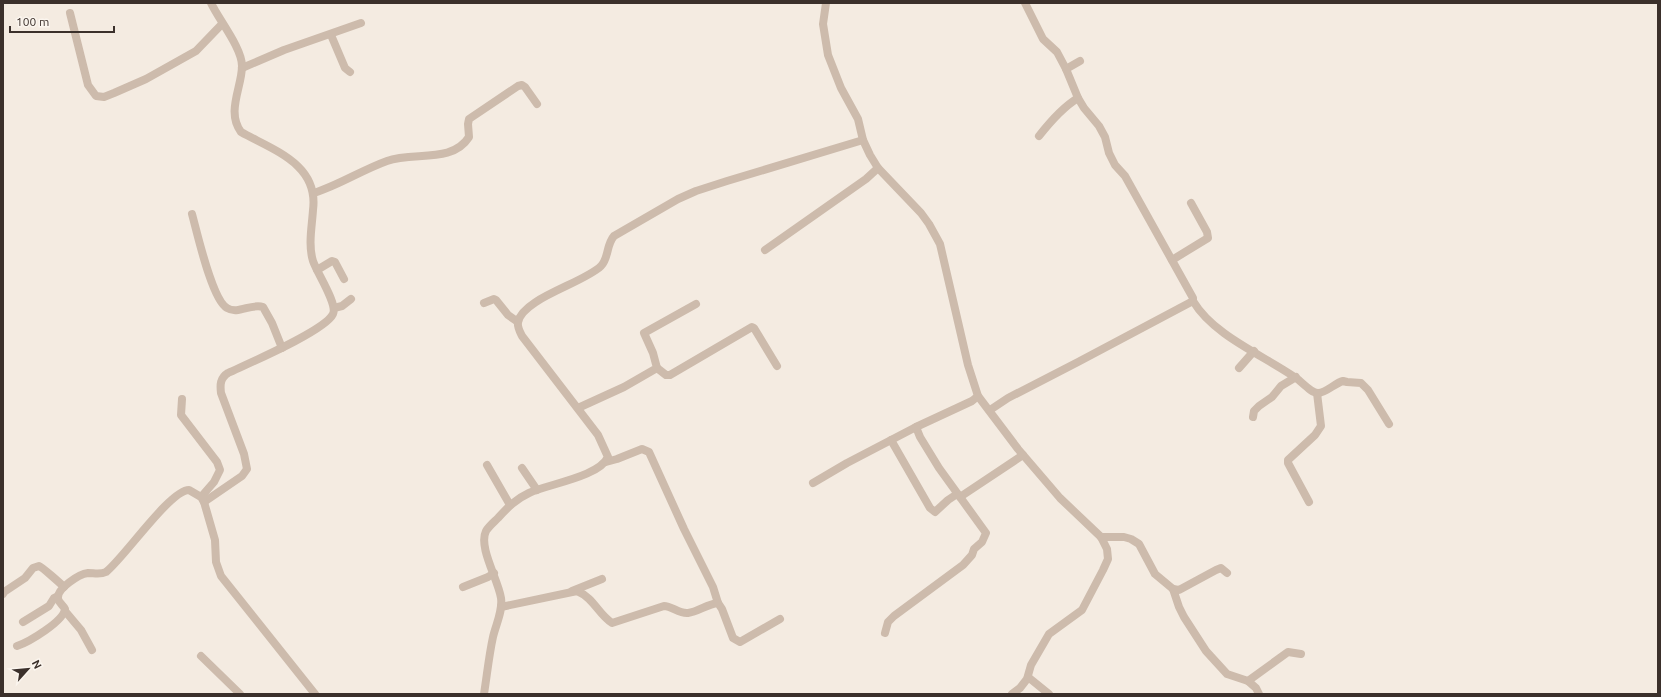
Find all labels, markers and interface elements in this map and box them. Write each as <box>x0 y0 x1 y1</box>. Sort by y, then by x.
scale bar <box>10 8 114 34</box>
text: 100 m <box>16 15 49 28</box>
north arrow <box>8 649 48 689</box>
text: N <box>30 658 44 671</box>

